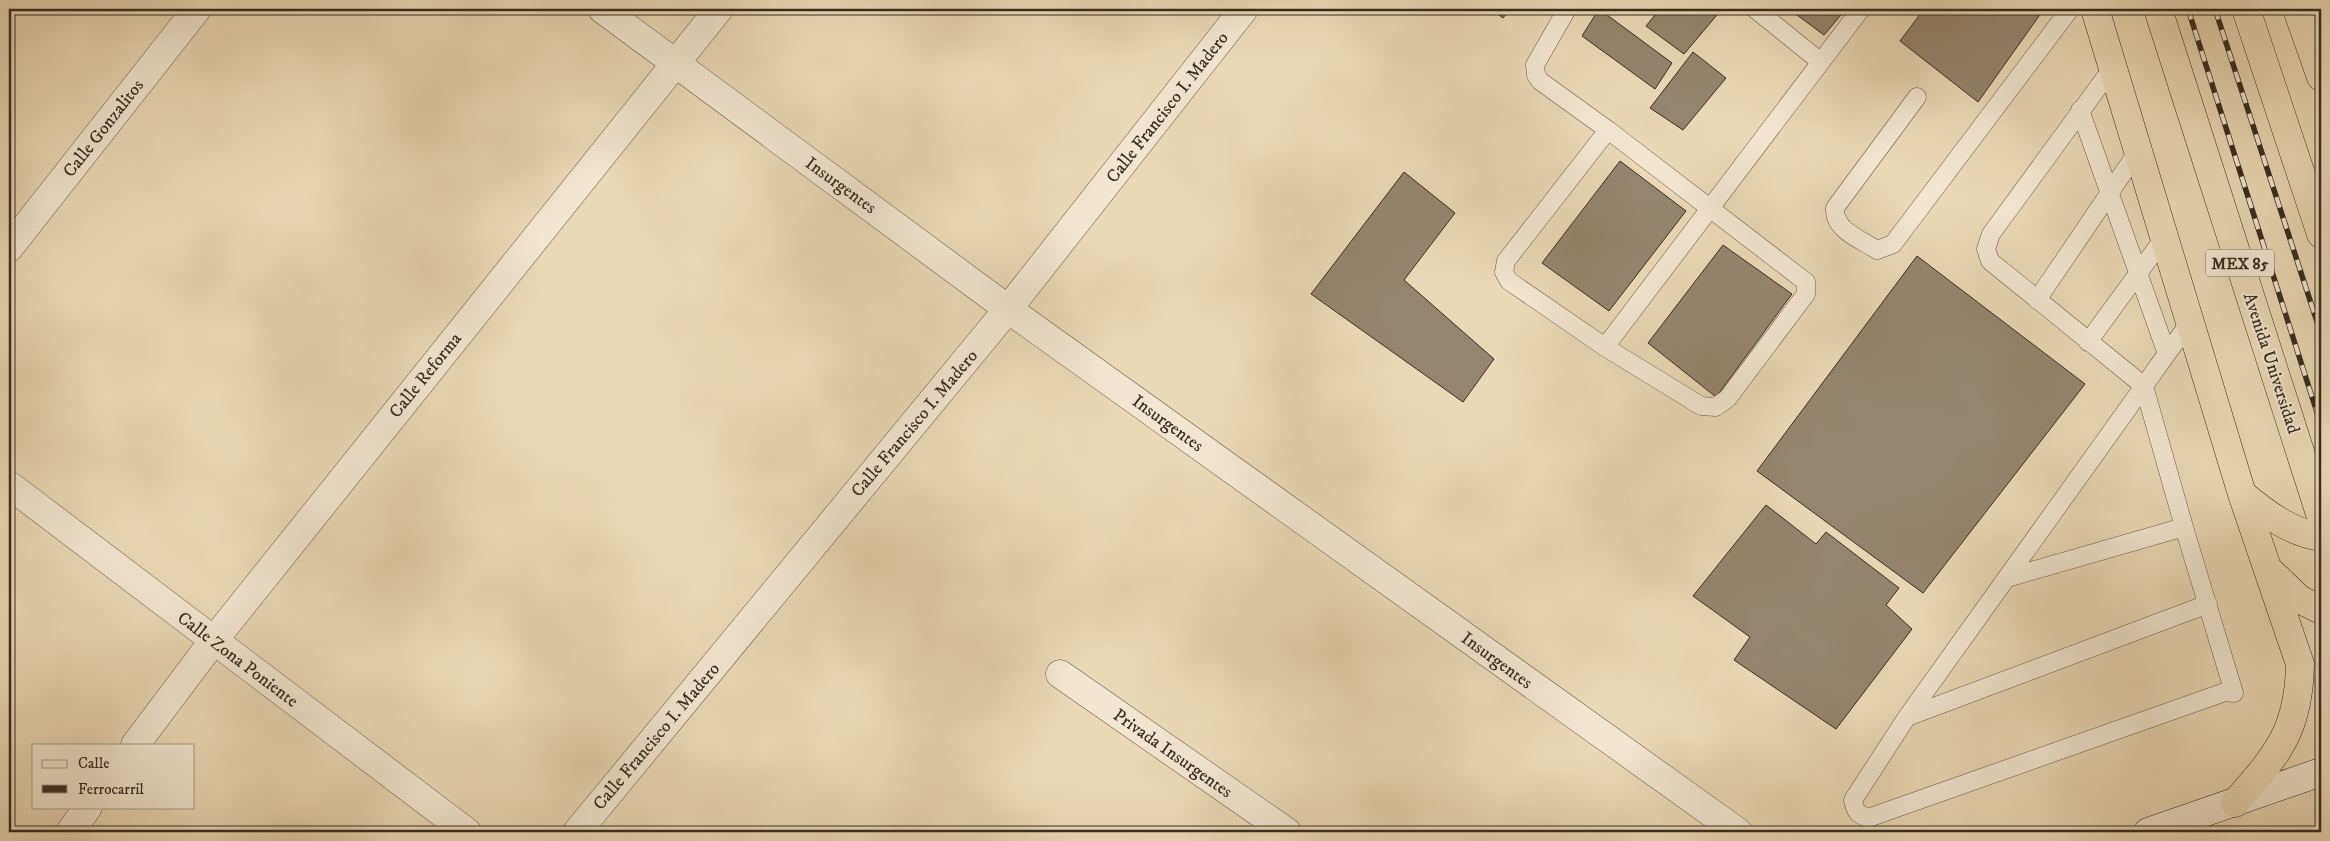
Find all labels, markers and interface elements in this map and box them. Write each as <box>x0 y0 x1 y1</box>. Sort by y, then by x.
street label: Calle Francisco I. Madero <box>1102 27 1234 188</box>
street label: Calle Gonzalitos <box>59 75 149 182</box>
street label: Insurgentes <box>800 153 880 219</box>
road number: MEX 85 <box>2206 250 2274 276</box>
street label: Avenida Universidad <box>2238 290 2304 437</box>
street label: Calle Reforma <box>385 328 467 423</box>
street label: Calle Francisco I. Madero <box>847 345 983 502</box>
street label: Insurgentes <box>1127 391 1207 457</box>
street label: Calle Zona Poniente <box>173 607 302 712</box>
street label: Insurgentes <box>1456 628 1536 694</box>
street label: Calle Francisco I. Madero <box>589 658 725 815</box>
street label: Privada Insurgentes <box>1108 704 1236 803</box>
legend <box>32 744 195 808</box>
text: Calle <box>78 754 110 773</box>
text: Ferrocarril <box>78 780 144 799</box>

